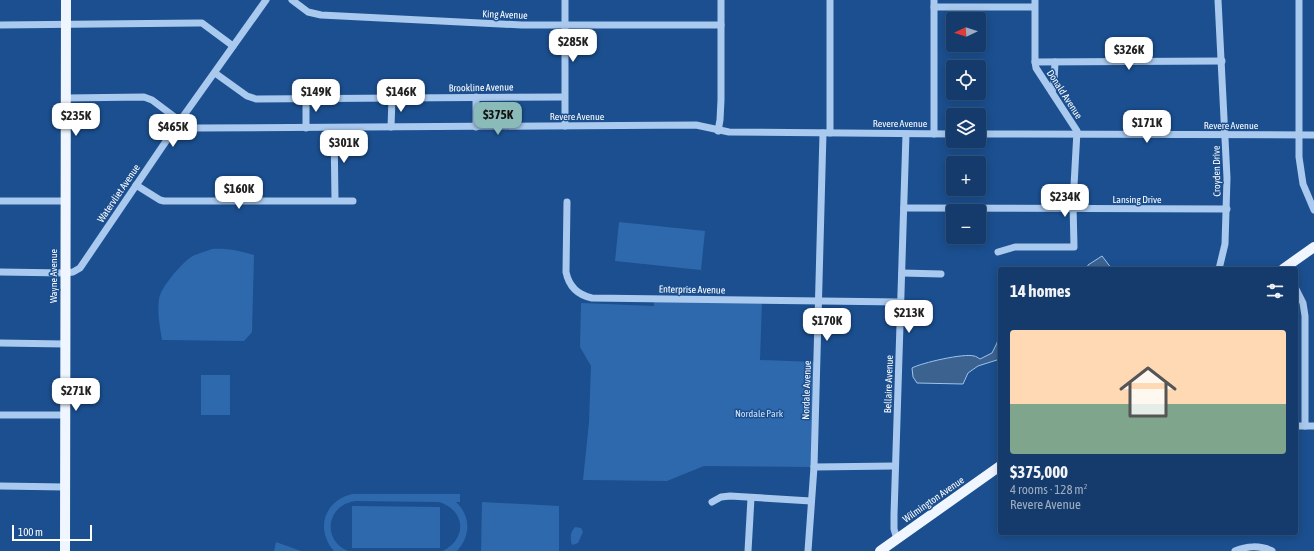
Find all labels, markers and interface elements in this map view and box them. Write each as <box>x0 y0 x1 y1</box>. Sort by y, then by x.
street label: King Avenue <box>482 8 528 21</box>
north arrow <box>946 12 986 52</box>
map controls <box>946 12 986 244</box>
pin: $285K <box>545 29 601 63</box>
text: $285K <box>558 34 588 49</box>
pin: $326K <box>1101 37 1157 71</box>
text: $326K <box>1114 42 1144 57</box>
button: locate <box>946 60 986 100</box>
street label: Donald Avenue <box>1045 68 1085 121</box>
pin: $149K <box>288 79 344 113</box>
pin: $146K <box>373 79 429 113</box>
street label: Brookline Avenue <box>448 81 514 94</box>
text: $149K <box>301 84 331 99</box>
text: $146K <box>386 84 416 99</box>
pin: $375K <box>470 102 526 136</box>
pin: $235K <box>48 103 104 137</box>
text: $375K <box>483 107 513 122</box>
text: $235K <box>61 108 91 123</box>
button: layers <box>946 108 986 148</box>
pin: $171K <box>1119 110 1175 144</box>
street label: Revere Avenue <box>550 111 605 122</box>
pin: $465K <box>145 114 201 148</box>
text: $171K <box>1132 115 1162 130</box>
street label: Revere Avenue <box>873 118 928 129</box>
text: $465K <box>158 119 188 134</box>
street label: Revere Avenue <box>1204 120 1259 131</box>
pin: $301K <box>316 130 372 164</box>
text: $301K <box>329 135 359 150</box>
street label: Croyden Drive <box>1211 145 1222 197</box>
button: + <box>946 156 986 196</box>
street label: Watervliet Avenue <box>95 162 142 224</box>
pin: $160K <box>211 176 267 210</box>
text: $160K <box>224 181 254 196</box>
pin: $234K <box>1037 184 1093 218</box>
text: $234K <box>1050 189 1080 204</box>
street label: Lansing Drive <box>1112 194 1162 205</box>
button: − <box>946 204 986 244</box>
street label: Wayne Avenue <box>48 248 59 303</box>
icon: filters <box>1264 280 1286 302</box>
text: 14 homes <box>1010 281 1071 301</box>
street label: Enterprise Avenue <box>659 283 726 296</box>
pin: $213K <box>881 300 937 334</box>
text: $213K <box>894 305 924 320</box>
pin: $170K <box>799 308 855 342</box>
text: $170K <box>812 313 842 328</box>
street label: Bellaire Avenue <box>882 354 895 413</box>
icon: home <box>1112 356 1184 428</box>
street label: Nordale Avenue <box>800 360 813 420</box>
pin: $271K <box>48 378 104 412</box>
text: $271K <box>61 383 91 398</box>
park label: Nordale Park <box>735 408 784 419</box>
text: $375,000 <box>1010 462 1068 482</box>
street label: Wilmington Avenue <box>901 474 966 525</box>
text: 4 rooms · 128 m² <box>1010 482 1087 497</box>
text: Revere Avenue <box>1010 497 1081 512</box>
scale bar <box>12 523 92 542</box>
text: 100 m <box>18 526 43 538</box>

